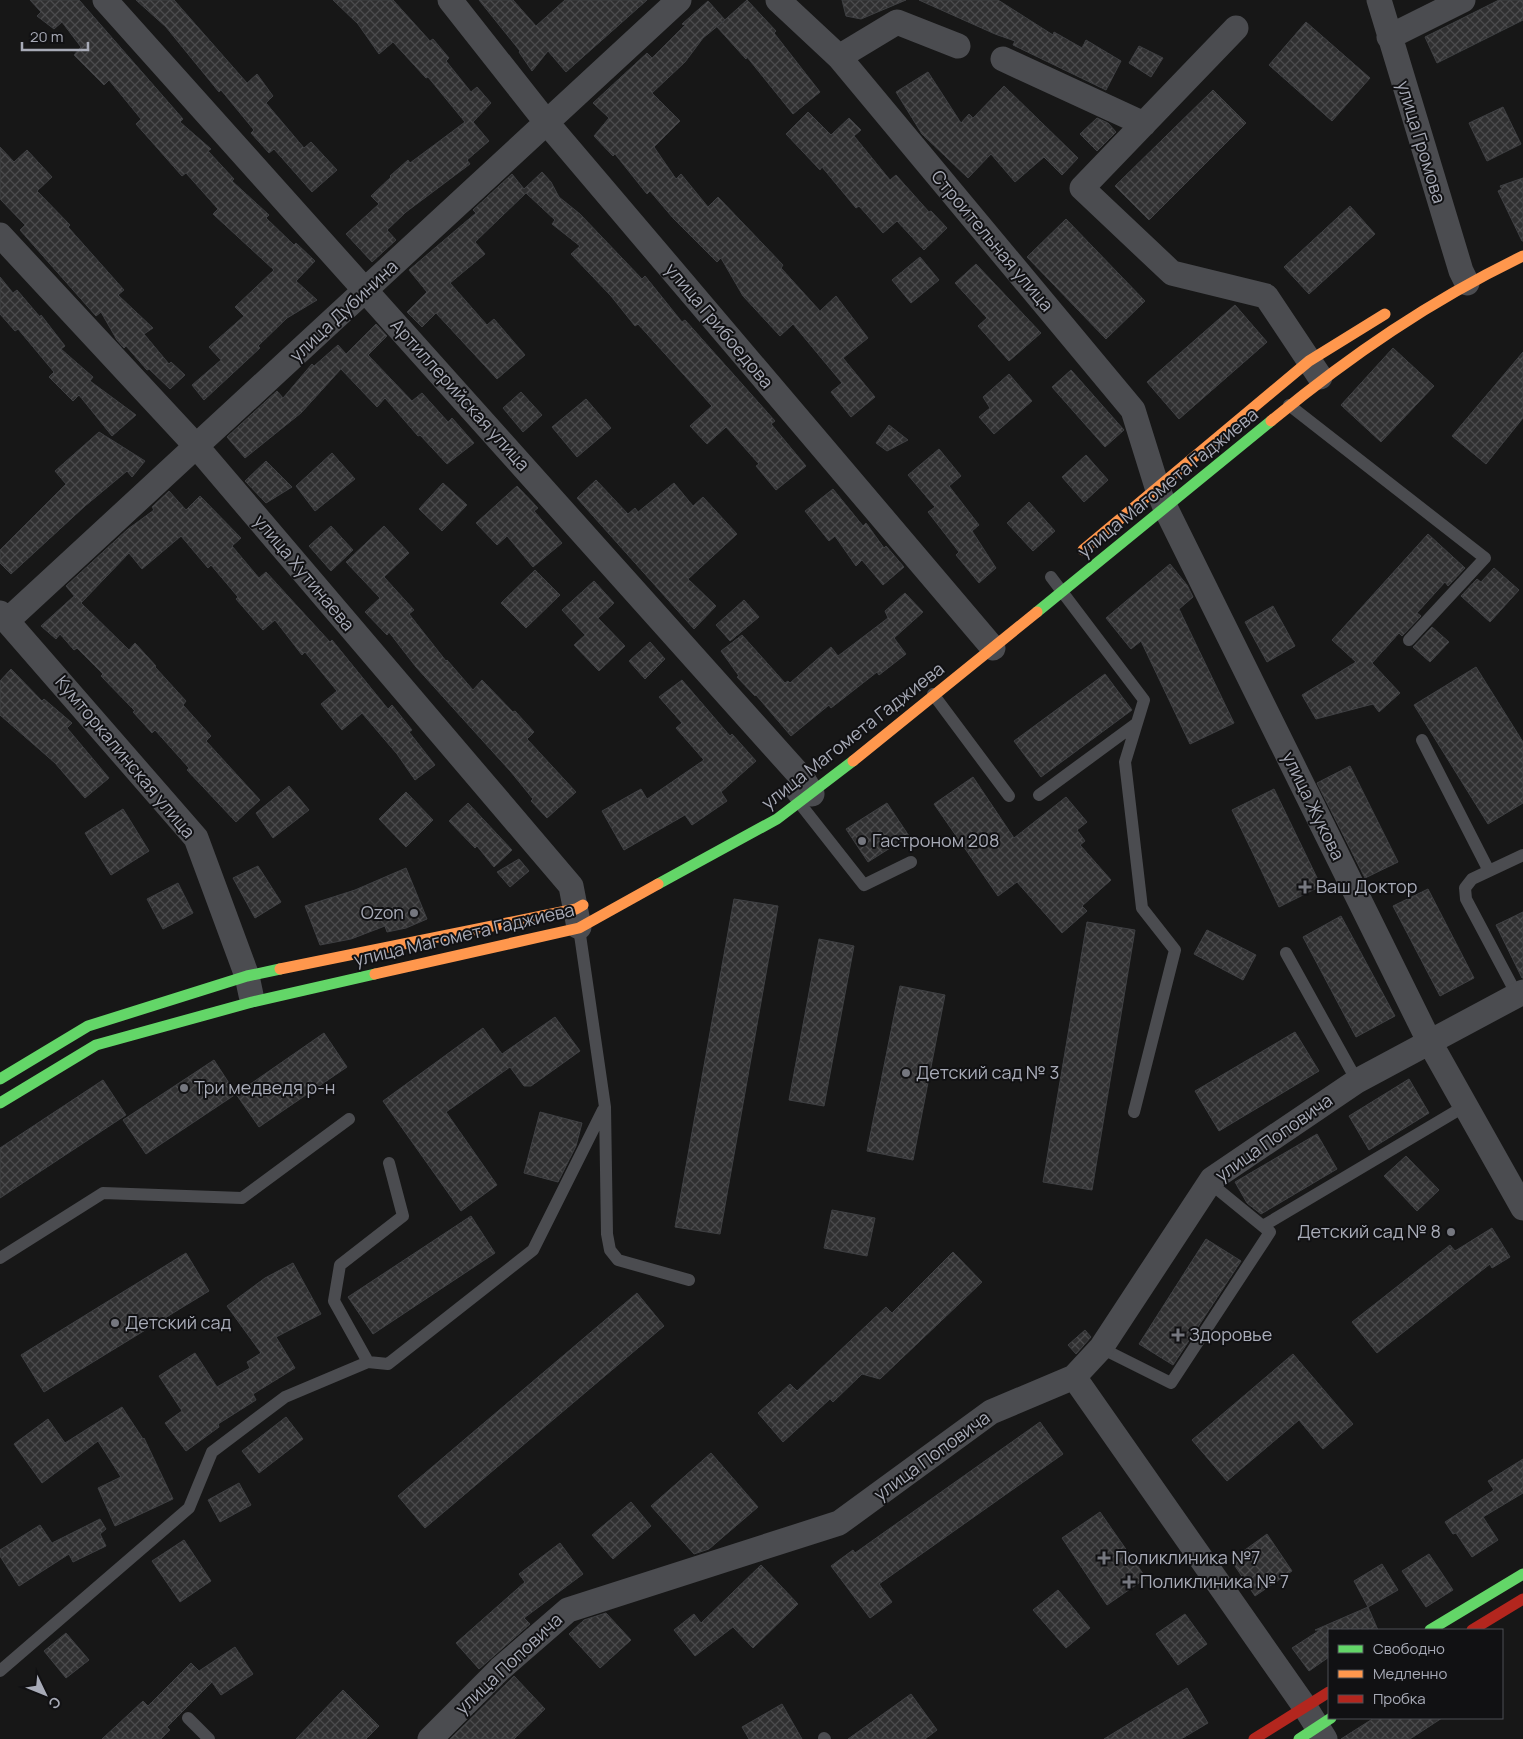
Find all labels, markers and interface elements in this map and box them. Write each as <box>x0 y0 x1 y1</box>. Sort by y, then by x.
scale bar <box>22 20 89 52</box>
text: 20 m <box>30 26 63 47</box>
street label: улица Громова <box>1392 77 1452 206</box>
street label: Строительная улица <box>926 164 1059 316</box>
street label: улица Дубинина <box>284 254 403 367</box>
street label: улица Грибоедова <box>660 258 779 393</box>
street label: Артиллерийская улица <box>386 313 536 476</box>
street label: улица Магомета Гаджиева <box>1072 402 1263 563</box>
street label: улица Хутинаева <box>249 509 361 636</box>
street label: улица Магомета Гаджиева <box>756 656 949 814</box>
street label: Кумторкалинская улица <box>51 670 201 843</box>
street label: улица Жукова <box>1277 747 1351 864</box>
place label: Гастроном 208 <box>872 828 999 852</box>
marker: Гастроном 208 <box>856 835 868 847</box>
place label: Ваш Доктор <box>1316 874 1417 898</box>
marker: Ваш Доктор <box>1298 880 1312 894</box>
street label: улица Магомета Гаджиева <box>351 897 576 971</box>
place label: Ozon <box>361 900 404 924</box>
marker: Ozon <box>408 907 420 919</box>
place label: Детский сад № 3 <box>916 1060 1059 1084</box>
marker: Детский сад № 3 <box>900 1067 912 1079</box>
place label: Три медведя р-н <box>194 1075 335 1099</box>
marker: Три медведя р-н <box>178 1082 190 1094</box>
street label: улица Поповича <box>1210 1088 1337 1187</box>
place label: Детский сад № 8 <box>1297 1219 1441 1243</box>
marker: Детский сад № 8 <box>1445 1226 1457 1238</box>
place label: Детский сад <box>125 1310 231 1334</box>
marker: Детский сад <box>109 1317 121 1329</box>
place label: Здоровье <box>1189 1322 1272 1346</box>
marker: Здоровье <box>1171 1328 1185 1342</box>
street label: улица Поповича <box>868 1405 994 1505</box>
place label: Поликлиника №7 <box>1115 1545 1260 1569</box>
marker: Поликлиника №7 <box>1097 1551 1111 1565</box>
place label: Поликлиника № 7 <box>1140 1569 1289 1593</box>
marker: Поликлиника № 7 <box>1122 1575 1136 1589</box>
street label: улица Поповича <box>450 1607 567 1719</box>
legend <box>1328 1629 1503 1719</box>
text: Свободно <box>1373 1638 1445 1659</box>
text: Медленно <box>1373 1663 1447 1684</box>
north arrow <box>20 1669 70 1719</box>
text: Пробка <box>1373 1688 1426 1709</box>
text: С <box>44 1693 65 1713</box>

